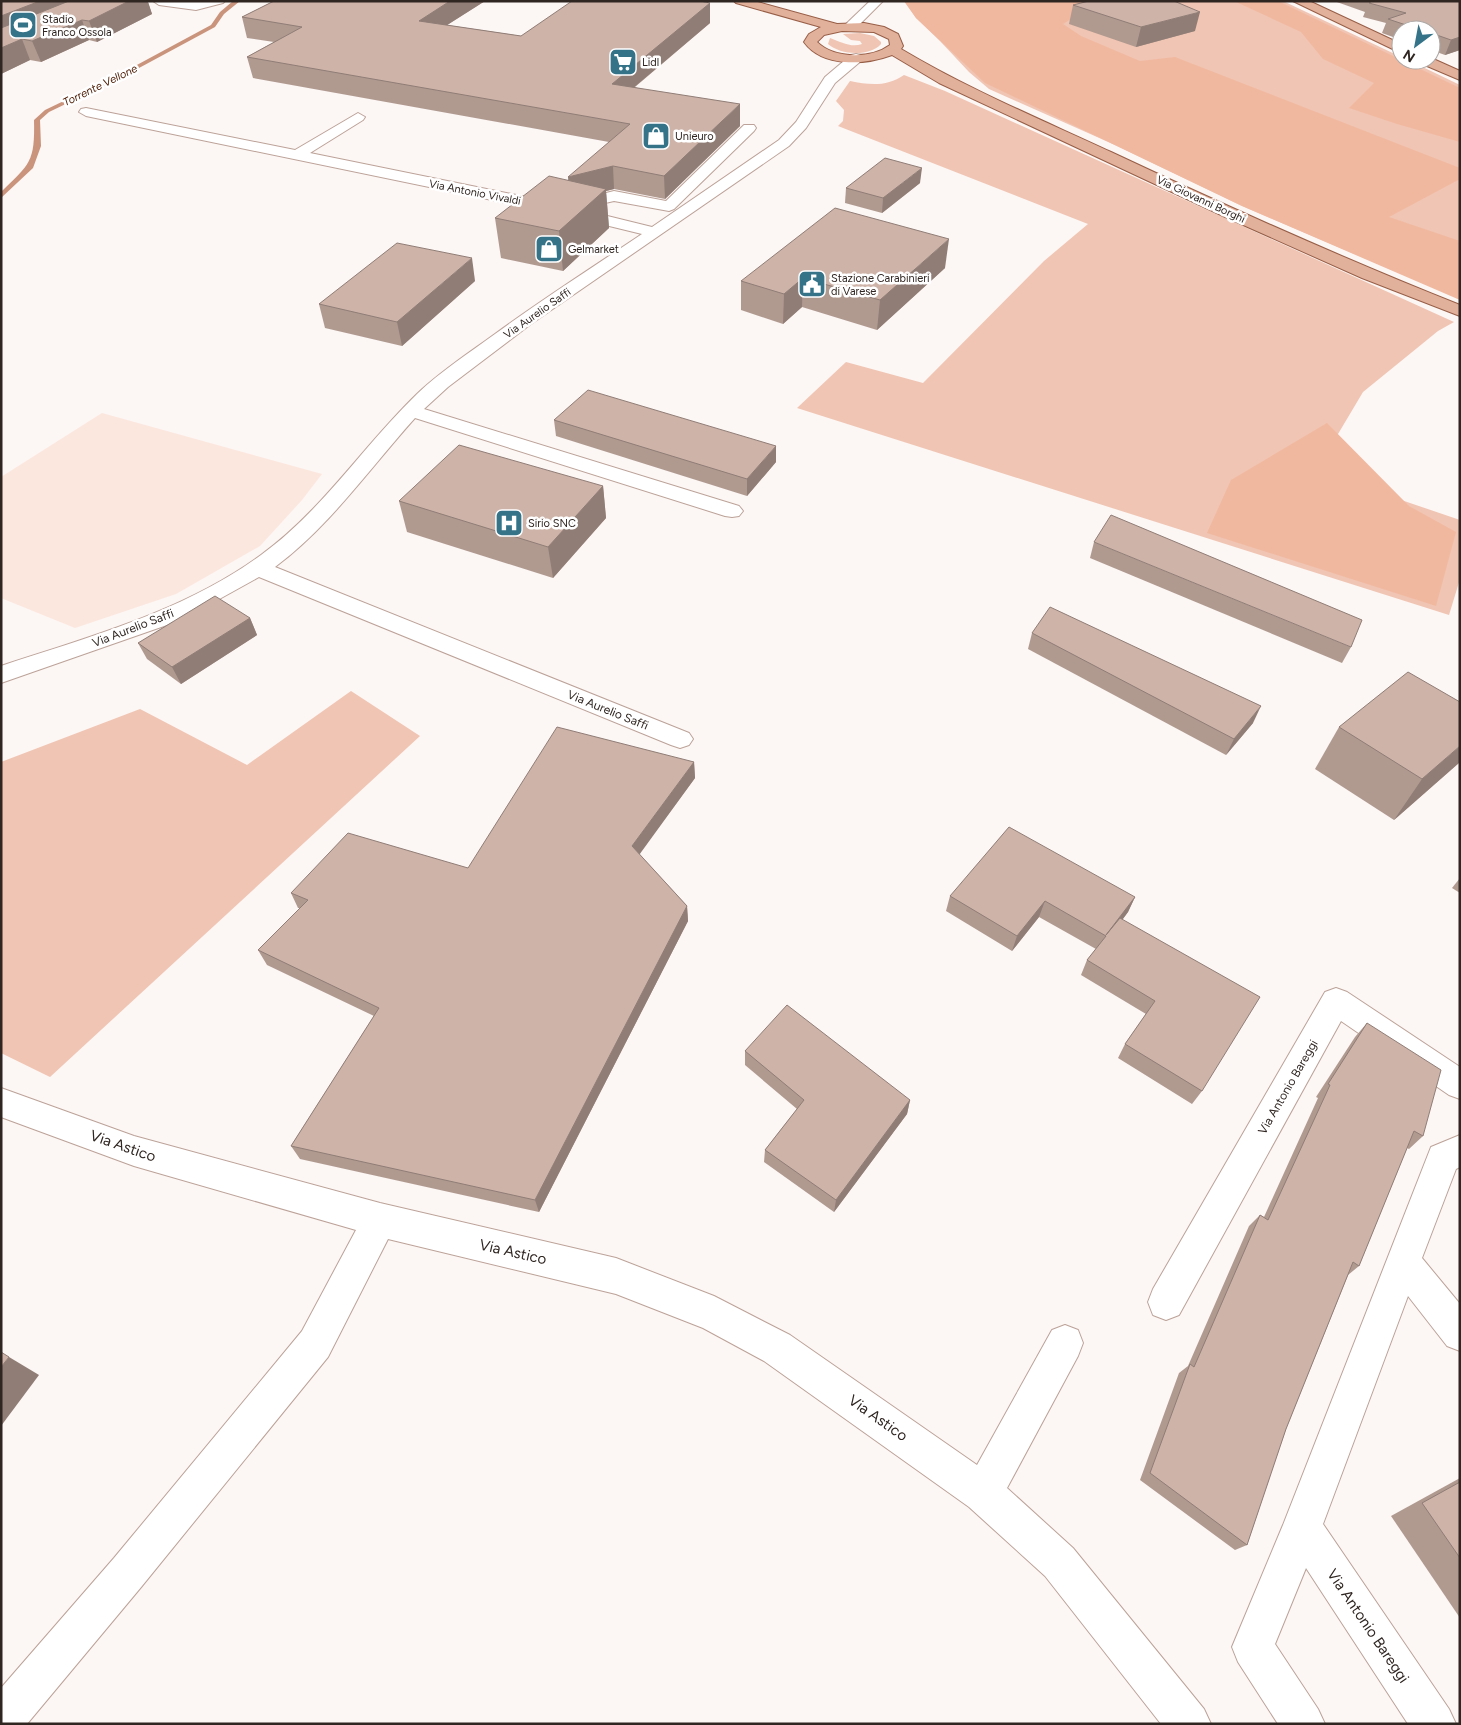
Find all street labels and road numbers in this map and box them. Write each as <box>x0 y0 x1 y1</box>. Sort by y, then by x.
street label: Via Giovanni Borghi <box>1154 173 1247 226</box>
street label: Via Antonio Vivaldi <box>428 177 522 208</box>
street label: Via Aurelio Saffi <box>501 285 573 341</box>
street label: Via Aurelio Saffi <box>90 606 176 650</box>
street label: Via Aurelio Saffi <box>565 687 651 733</box>
street label: Via Antonio Bareggi <box>1255 1037 1321 1137</box>
street label: Via Astico <box>88 1126 159 1166</box>
street label: Via Astico <box>478 1236 549 1269</box>
street label: Via Astico <box>845 1391 911 1445</box>
street label: Via Antonio Bareggi <box>1323 1566 1413 1686</box>

